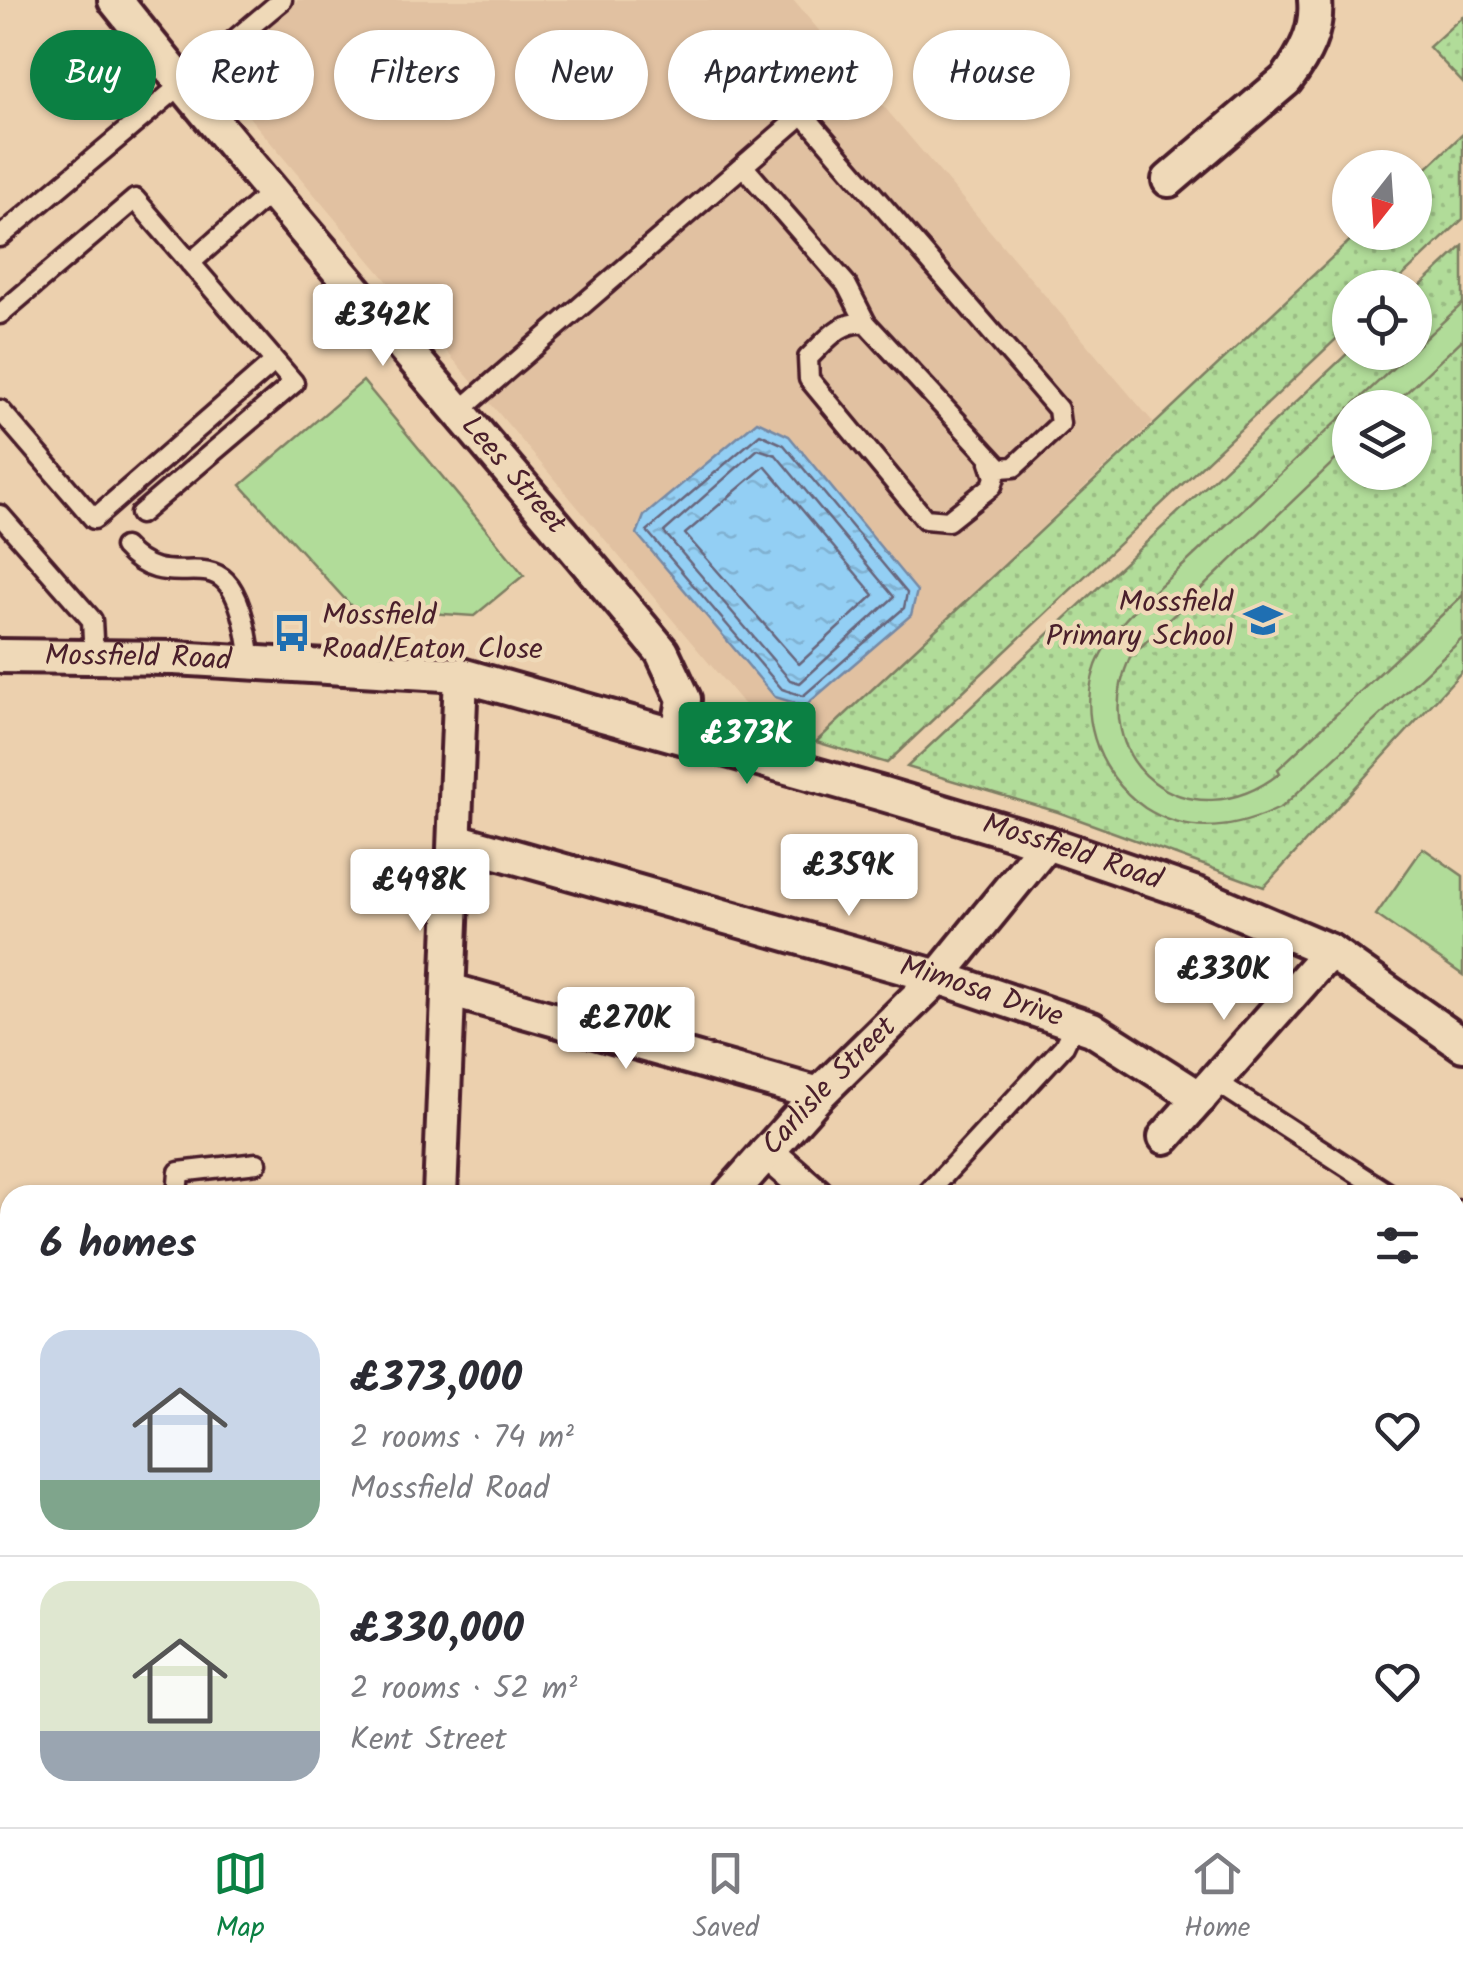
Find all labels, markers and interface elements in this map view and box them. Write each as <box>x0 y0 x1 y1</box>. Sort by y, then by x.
chip: Buy <box>30 30 156 120</box>
chip: Rent <box>176 30 314 120</box>
chip: Filters <box>334 30 495 120</box>
chip: New <box>515 30 648 120</box>
chip: Apartment <box>668 30 893 120</box>
chip: House <box>913 30 1070 120</box>
north arrow <box>1332 150 1432 250</box>
map controls <box>1332 150 1432 490</box>
button: locate <box>1332 270 1432 370</box>
pin: £342K <box>313 284 453 369</box>
text: £342K <box>335 291 431 342</box>
button: layers <box>1332 390 1432 490</box>
street label: Lees Street <box>448 405 578 546</box>
place label: Mossfield Primary School <box>1046 579 1234 661</box>
place label: Mossfield Road/Eaton Close <box>322 592 543 674</box>
school or university icon: Mossfield Primary School <box>1242 599 1284 641</box>
bus stop icon: Mossfield Road/Eaton Close <box>271 612 313 654</box>
street label: Mossfield Road <box>44 633 234 685</box>
pin: £373K <box>677 702 817 787</box>
text: £373K <box>701 709 793 760</box>
street label: Mossfield Road <box>976 801 1169 905</box>
pin: £359K <box>779 834 919 919</box>
text: £359K <box>803 841 895 892</box>
pin: £498K <box>350 849 490 934</box>
text: £498K <box>372 856 468 907</box>
pin: £330K <box>1154 938 1294 1023</box>
street label: Mimosa Drive <box>894 943 1070 1042</box>
text: £330K <box>1177 945 1271 996</box>
pin: £270K <box>556 987 696 1072</box>
text: £270K <box>580 994 672 1045</box>
street label: Carlisle Street <box>750 1005 909 1167</box>
text: 6 homes <box>40 1212 196 1279</box>
icon: filters <box>1370 1218 1425 1273</box>
text: £373,000 <box>350 1346 522 1413</box>
icon: home <box>120 1370 240 1490</box>
icon: heart <box>1370 1403 1425 1458</box>
text: 2 rooms · 74 m² <box>350 1413 574 1464</box>
text: Mossfield Road <box>350 1464 549 1515</box>
text: £330,000 <box>350 1597 524 1664</box>
icon: home <box>120 1621 240 1741</box>
icon: heart <box>1370 1654 1425 1709</box>
text: 2 rooms · 52 m² <box>350 1664 577 1715</box>
text: Kent Street <box>350 1715 507 1766</box>
tab: Map <box>213 1846 268 1951</box>
tab: Saved <box>693 1846 759 1951</box>
tab: Home <box>1184 1846 1250 1951</box>

